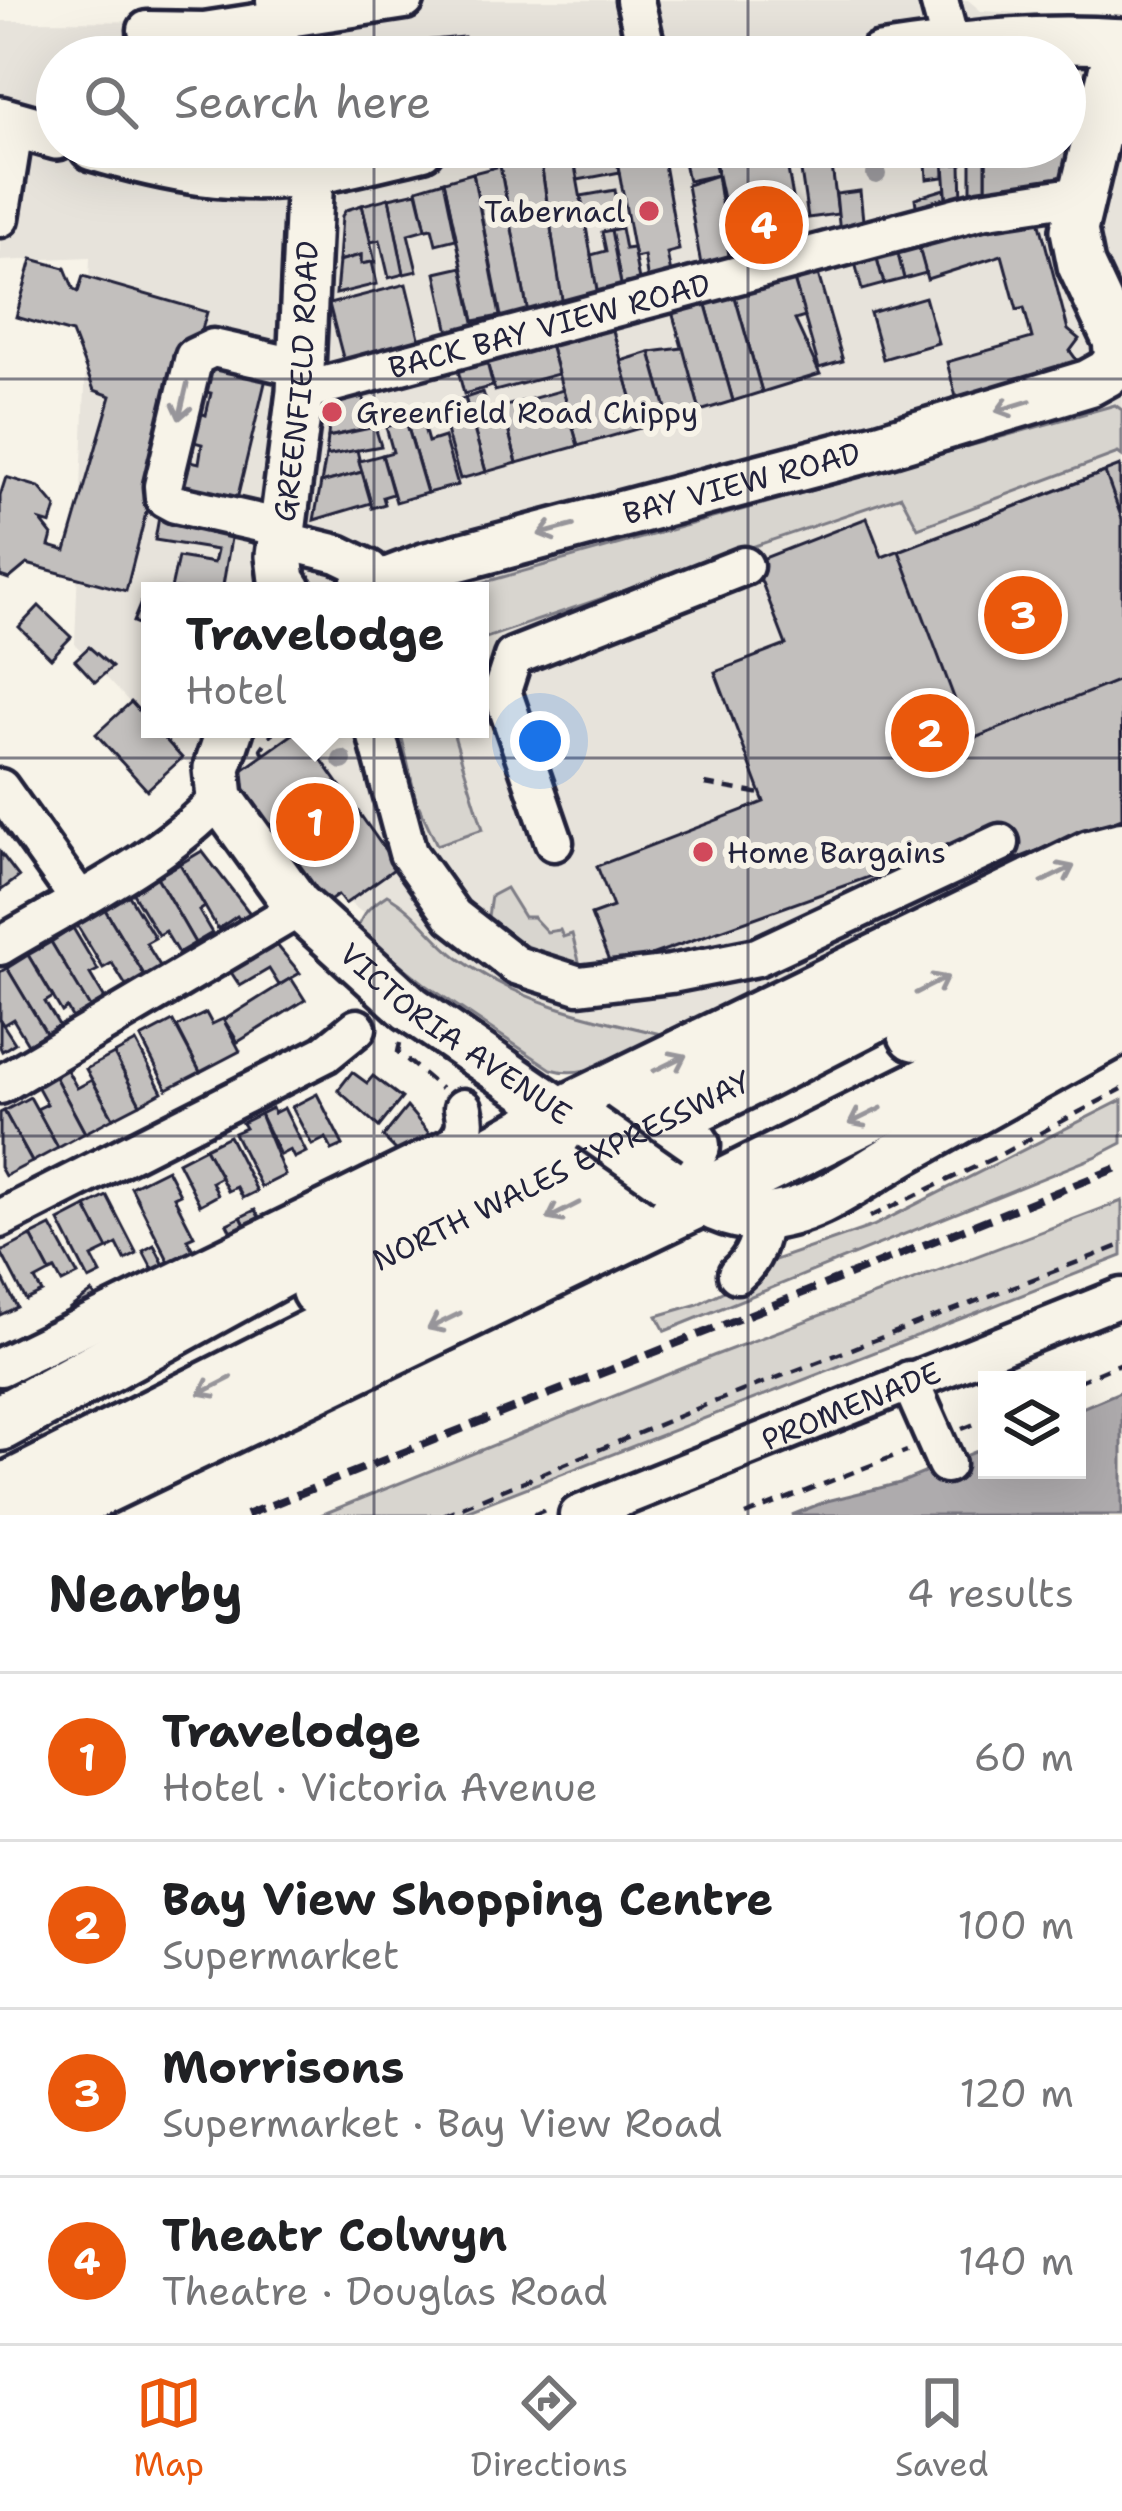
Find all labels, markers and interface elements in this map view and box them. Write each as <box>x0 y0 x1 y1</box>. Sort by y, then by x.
search box <box>36 36 1086 168</box>
icon: search <box>78 69 144 135</box>
text: Search here <box>174 72 431 132</box>
pin: 4 <box>725 180 803 270</box>
place label: Tabernacl <box>484 191 625 232</box>
marker: Tabernacl <box>636 198 662 224</box>
street label: GREENFIELD ROAD <box>263 240 327 524</box>
street label: BACK BAY VIEW ROAD <box>384 263 715 388</box>
one-way arrow <box>171 383 193 421</box>
place label: Greenfield Road Chippy <box>356 392 698 433</box>
one-way arrow <box>995 396 1033 418</box>
marker: Greenfield Road Chippy <box>319 399 345 425</box>
street label: BAY VIEW ROAD <box>618 432 865 534</box>
one-way arrow <box>537 520 575 542</box>
pin: 3 <box>984 570 1062 660</box>
popup <box>141 582 489 738</box>
text: Travelodge <box>185 604 445 664</box>
text: Hotel <box>185 664 286 716</box>
pin: 2 <box>891 688 969 778</box>
your location <box>510 711 570 771</box>
pin: 1 <box>276 777 354 867</box>
place label: Home Bargains <box>727 832 946 873</box>
marker: Home Bargains <box>690 839 716 865</box>
one-way arrow <box>1039 862 1075 884</box>
street label: VICTORIA AVENUE <box>331 933 580 1134</box>
one-way arrow <box>914 972 949 995</box>
one-way arrow <box>651 1051 687 1073</box>
street label: NORTH WALES EXPRESSWAY <box>365 1060 758 1280</box>
one-way arrow <box>848 1106 884 1128</box>
one-way arrow <box>546 1200 581 1223</box>
one-way arrow <box>427 1310 462 1333</box>
street label: PROMENADE <box>755 1351 946 1460</box>
map controls <box>978 1371 1086 1479</box>
button: layers <box>978 1371 1086 1479</box>
one-way arrow <box>197 1375 233 1398</box>
text: Nearby <box>48 1559 243 1627</box>
text: 4 results <box>907 1567 1074 1619</box>
text: Travelodge <box>162 1701 421 1761</box>
text: 1 <box>78 1731 96 1783</box>
text: 60 m <box>974 1731 1074 1783</box>
text: Hotel · Victoria Avenue <box>162 1761 598 1813</box>
text: Bay View Shopping Centre <box>162 1869 773 1929</box>
text: 2 <box>73 1899 101 1951</box>
text: 100 m <box>958 1899 1074 1951</box>
text: Supermarket <box>162 1929 400 1981</box>
text: Morrisons <box>162 2037 405 2097</box>
text: 3 <box>73 2067 101 2119</box>
text: 120 m <box>959 2067 1074 2119</box>
text: Supermarket · Bay View Road <box>162 2097 722 2149</box>
text: Theatr Colwyn <box>162 2205 507 2265</box>
text: 4 <box>73 2235 101 2287</box>
text: 140 m <box>958 2235 1074 2287</box>
text: Theatre · Douglas Road <box>162 2265 608 2317</box>
tab: Map <box>133 2370 204 2487</box>
tab: Directions <box>471 2370 628 2487</box>
tab: Saved <box>895 2370 989 2487</box>

